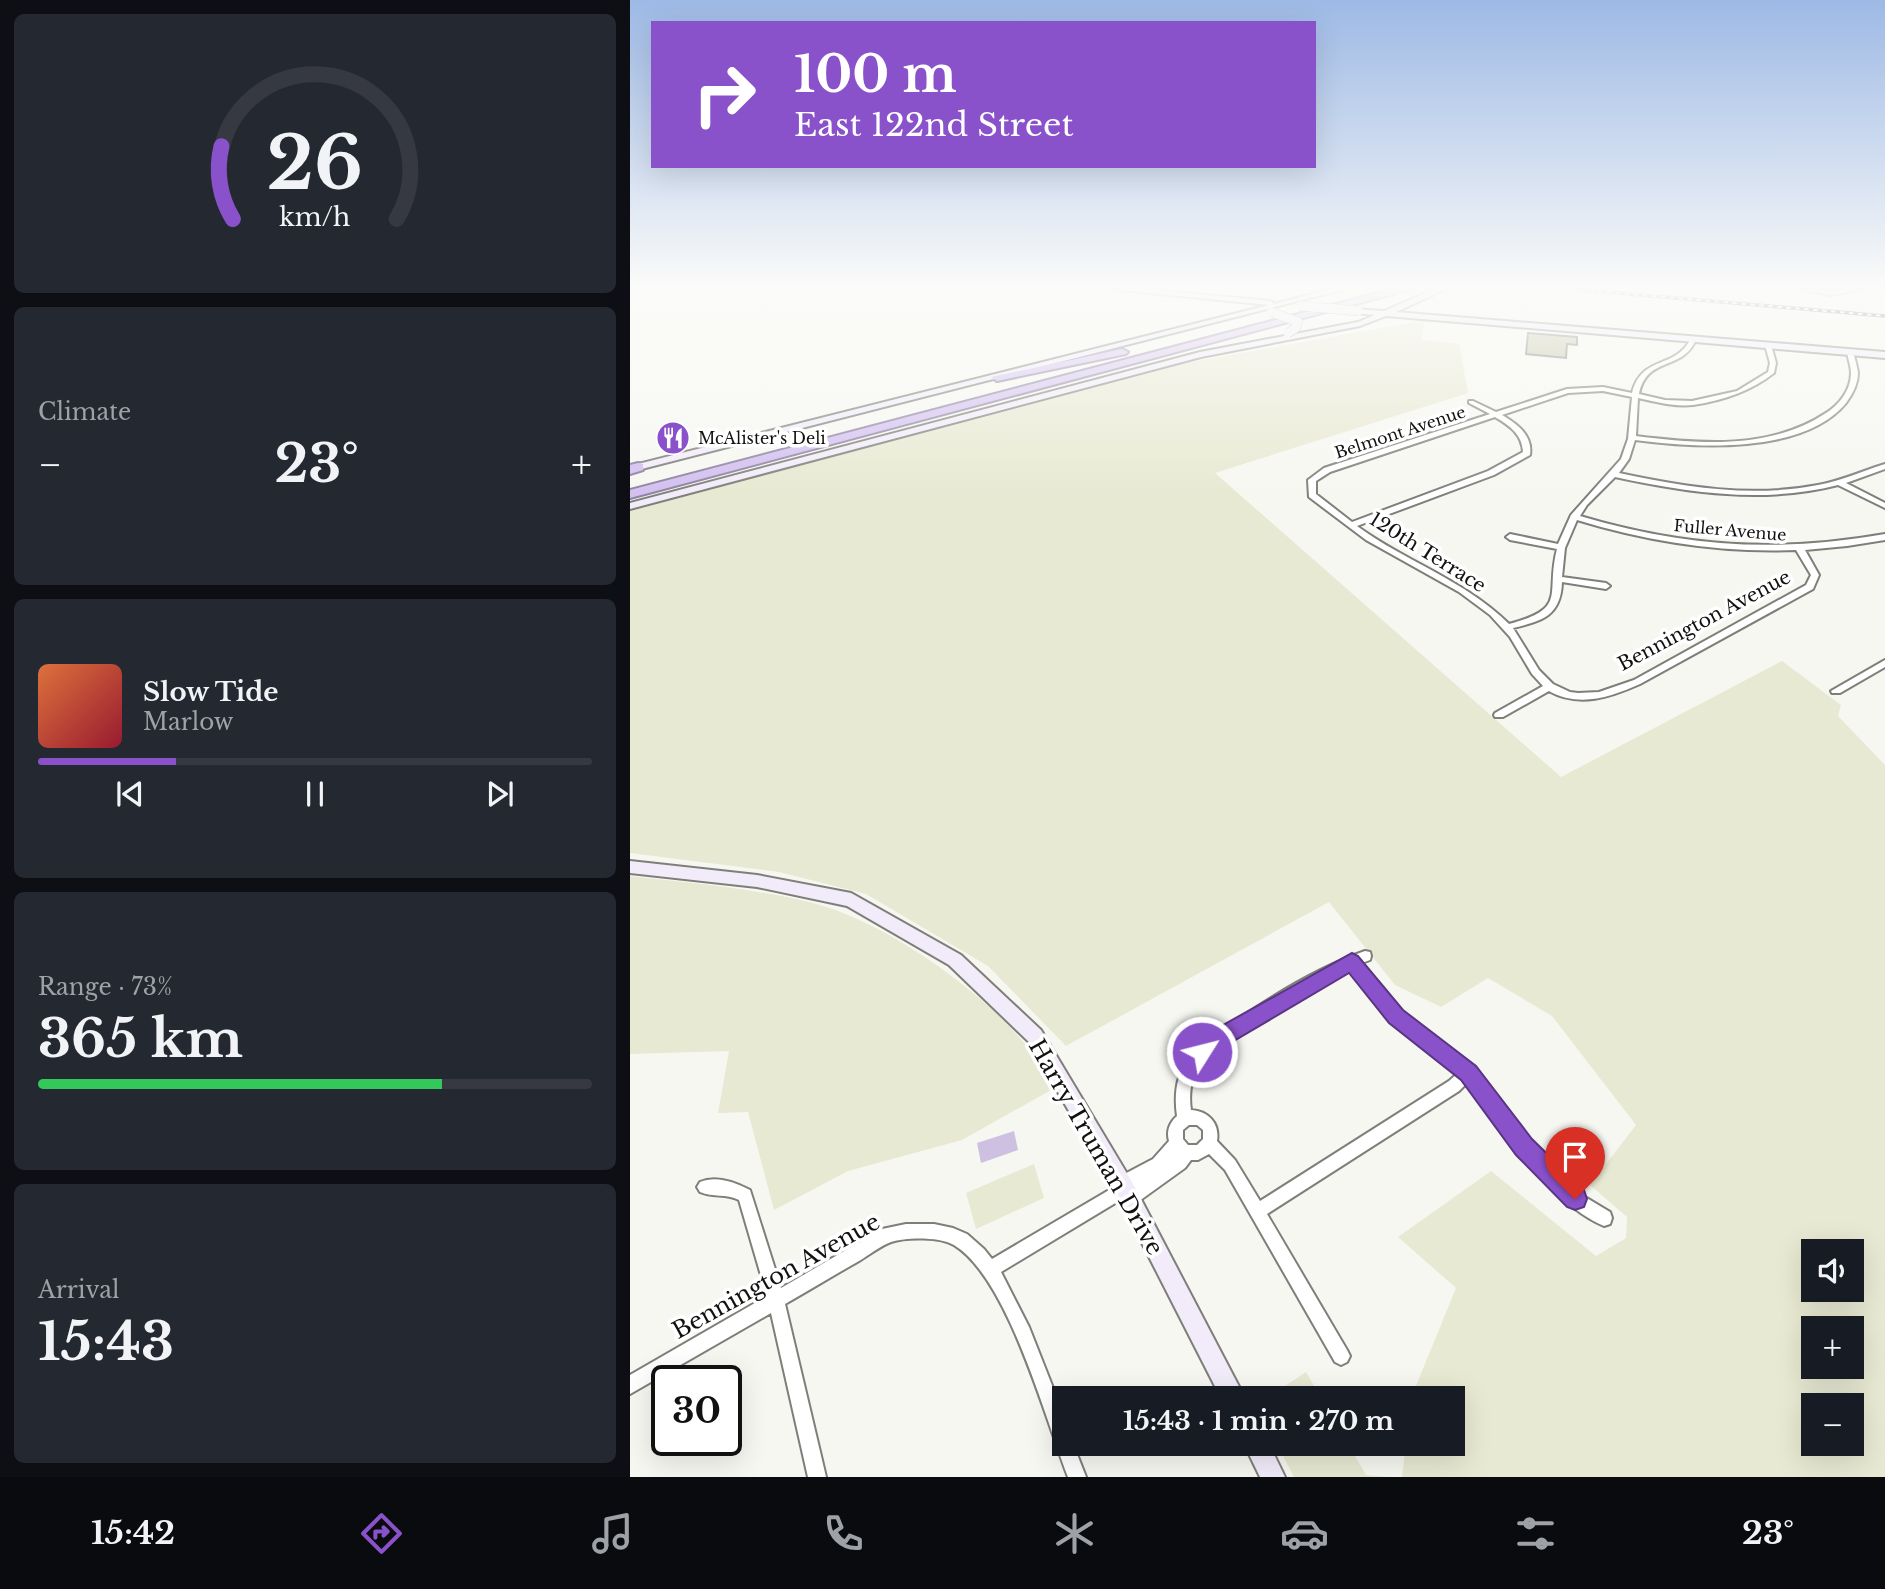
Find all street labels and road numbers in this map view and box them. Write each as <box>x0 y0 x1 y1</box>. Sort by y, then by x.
street label: Belmont Avenue <box>1332 401 1468 463</box>
street label: 120th Terrace <box>1365 508 1490 597</box>
street label: Fuller Avenue <box>1673 515 1787 545</box>
street label: Bennington Avenue <box>1614 565 1795 676</box>
street label: Harry Truman Drive <box>1023 1034 1169 1260</box>
street label: Bennington Avenue <box>667 1207 885 1345</box>

